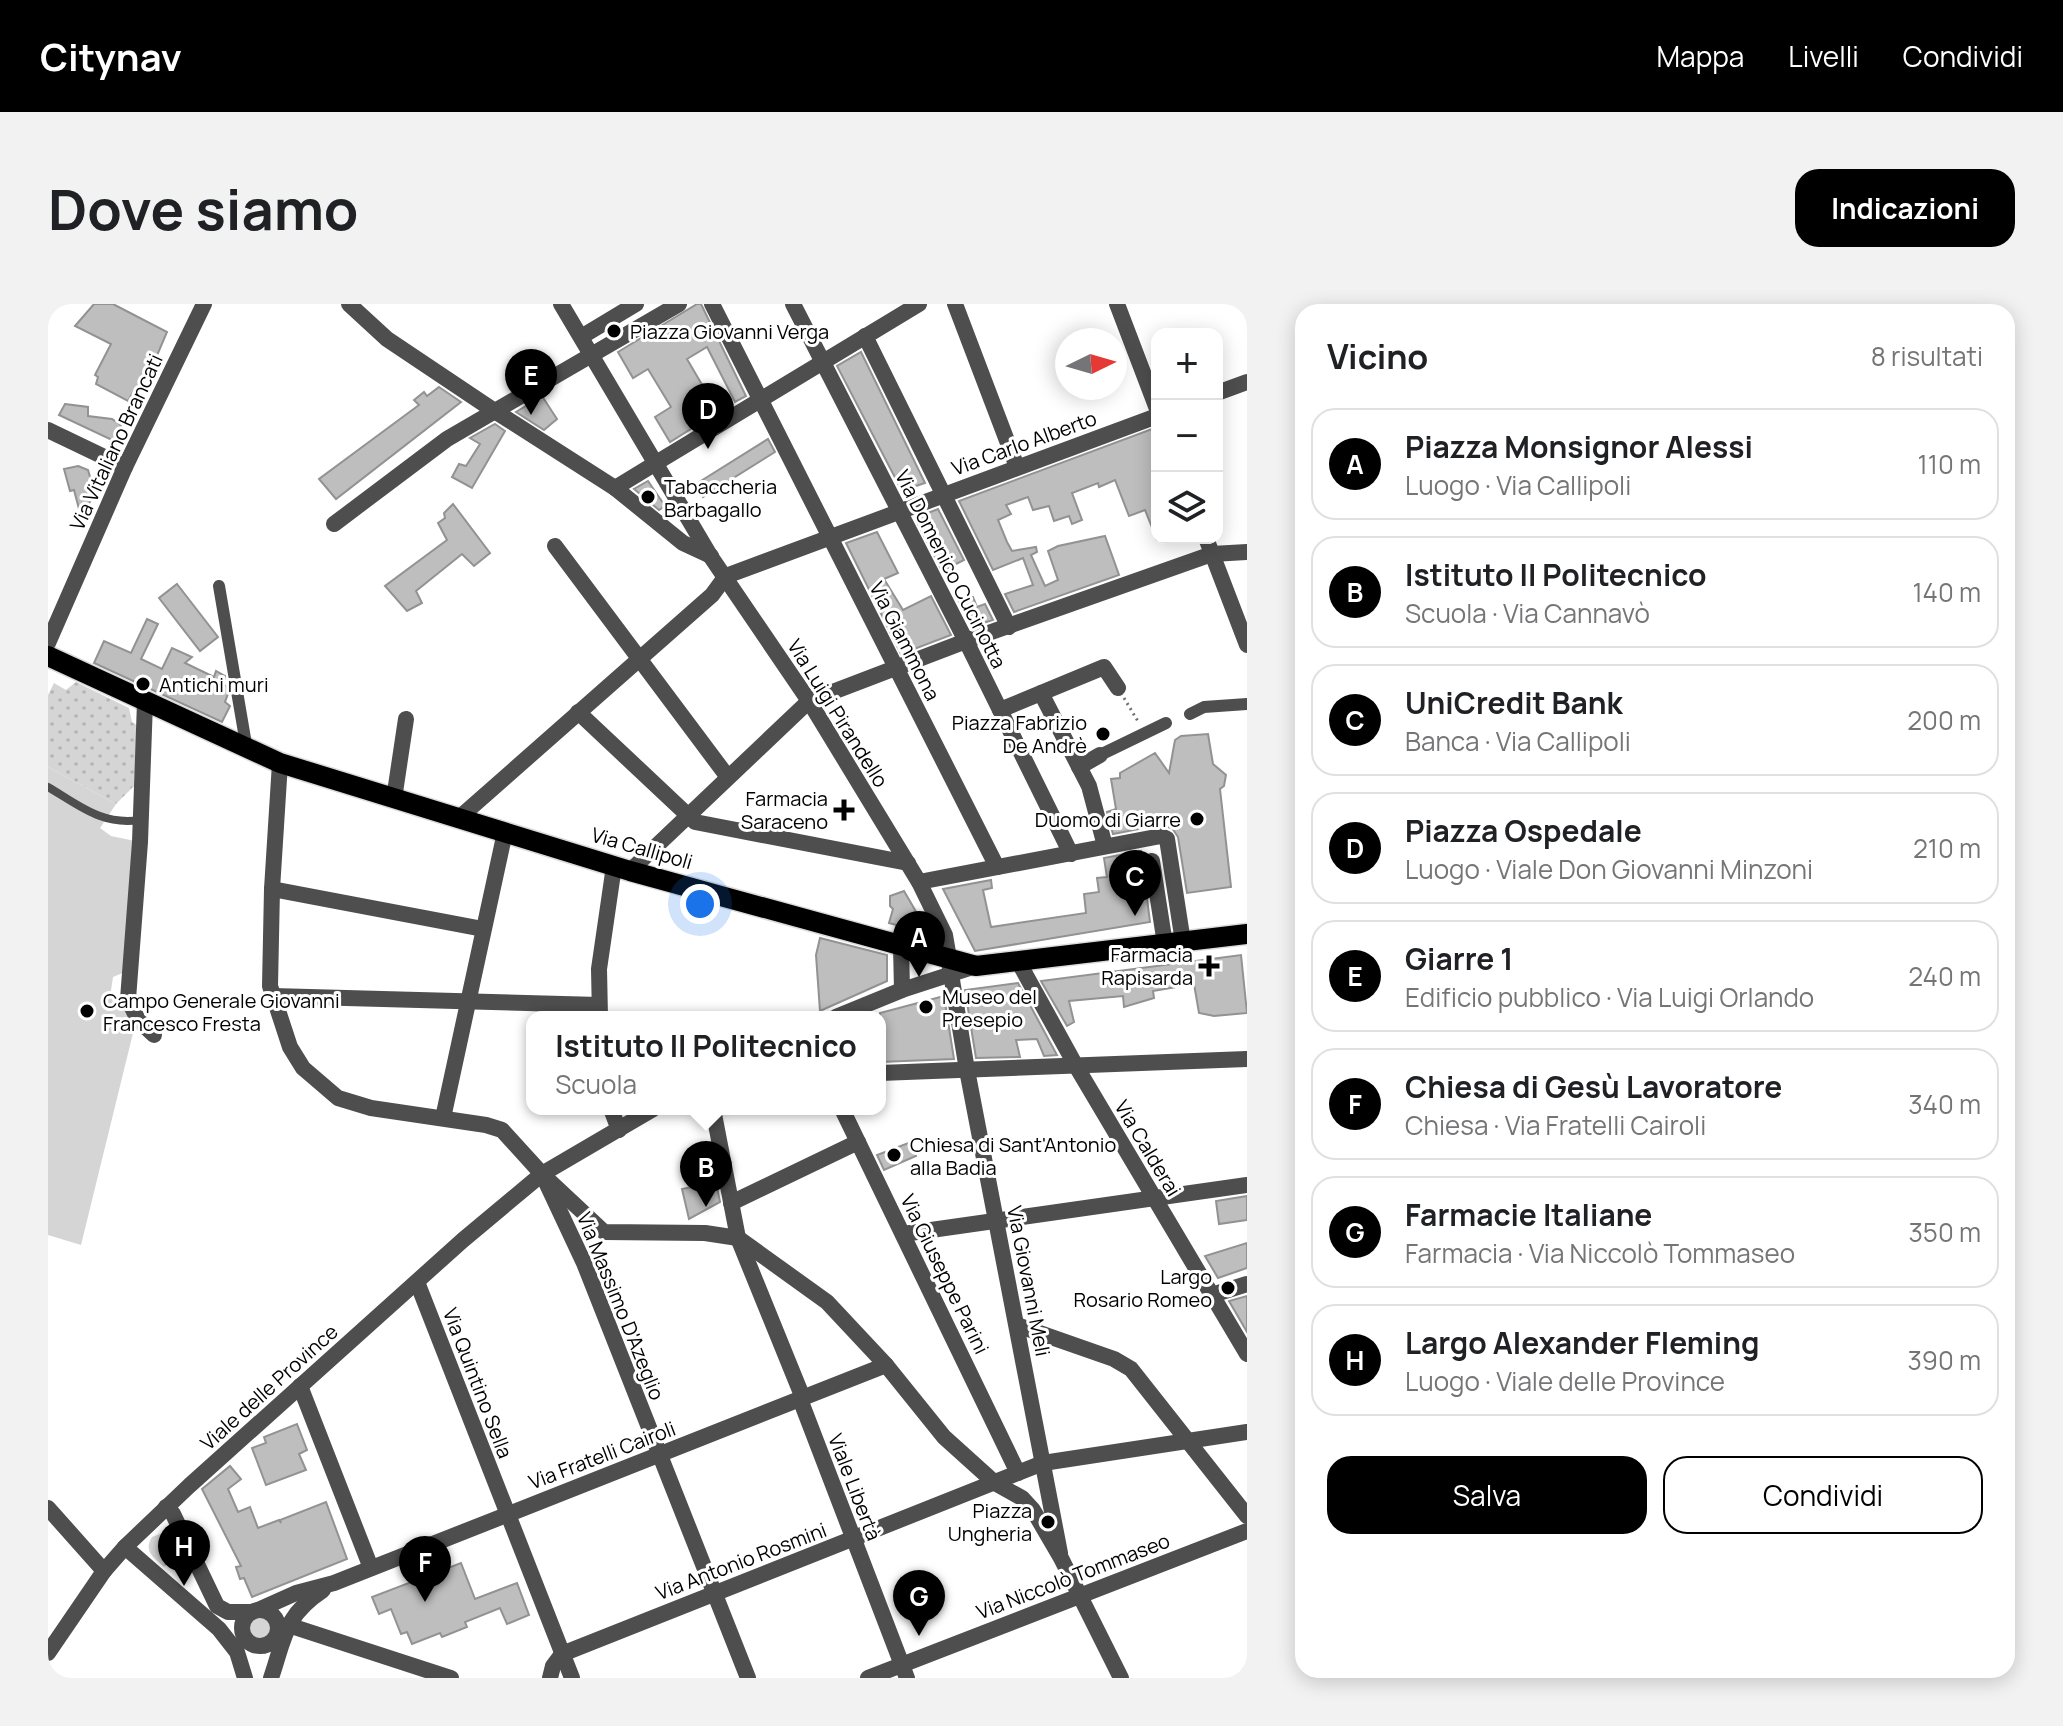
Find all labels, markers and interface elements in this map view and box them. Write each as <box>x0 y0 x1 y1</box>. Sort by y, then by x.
text: Citynav <box>40 30 182 82</box>
text: Mappa <box>1657 37 1744 75</box>
text: Livelli <box>1788 37 1859 75</box>
text: Condividi <box>1903 37 2023 75</box>
button: Indicazioni <box>1795 169 2015 247</box>
text: Dove siamo <box>48 170 358 247</box>
place label: Piazza Giovanni Verga <box>630 318 829 345</box>
marker: Piazza Giovanni Verga <box>605 322 623 340</box>
north arrow <box>1055 328 1127 400</box>
map controls <box>1151 328 1223 544</box>
button: + <box>1151 328 1223 400</box>
text: Vicino <box>1327 333 1428 379</box>
text: 8 risultati <box>1871 338 1983 374</box>
street label: Via Vitaliano Brancati <box>63 349 169 535</box>
pin: E <box>505 349 557 415</box>
pin: D <box>682 383 734 449</box>
button: − <box>1151 400 1223 472</box>
street label: Via Carlo Alberto <box>948 404 1100 482</box>
text: Piazza Monsignor Alessi <box>1405 426 1753 467</box>
text: A <box>1346 446 1364 482</box>
text: 110 m <box>1918 446 1981 482</box>
street label: Via Domenico Cucinotta <box>889 465 1013 673</box>
text: Luogo · Via Callipoli <box>1405 467 1631 503</box>
button: layers <box>1151 472 1223 544</box>
place label: Tabaccheria Barbagallo <box>664 473 777 523</box>
marker: Tabaccheria Barbagallo <box>639 488 657 506</box>
text: Istituto Il Politecnico <box>1405 554 1707 595</box>
text: B <box>1347 574 1363 610</box>
text: 140 m <box>1912 574 1981 610</box>
street label: Via Giammona <box>863 577 947 705</box>
text: Scuola · Via Cannavò <box>1405 595 1650 631</box>
street label: Via Luigi Pirandello <box>782 634 895 792</box>
place label: Antichi muri <box>159 671 269 698</box>
marker: Antichi muri <box>134 675 152 693</box>
text: UniCredit Bank <box>1405 682 1623 723</box>
text: C <box>1345 702 1365 738</box>
text: 200 m <box>1907 702 1981 738</box>
place label: Piazza Fabrizio De Andrè <box>952 709 1087 759</box>
text: Banca · Via Callipoli <box>1405 723 1631 759</box>
marker: Piazza Fabrizio De Andrè <box>1094 725 1112 743</box>
place label: Farmacia Saraceno <box>741 785 828 835</box>
marker: Farmacia Saraceno <box>835 801 853 819</box>
place label: Duomo di Giarre <box>1035 806 1181 833</box>
marker: Duomo di Giarre <box>1188 810 1206 828</box>
text: Piazza Ospedale <box>1405 810 1642 851</box>
street label: Via Callipoli <box>588 821 696 875</box>
text: D <box>1346 830 1364 866</box>
text: 210 m <box>1913 830 1981 866</box>
pin: C <box>1109 850 1161 916</box>
text: Luogo · Viale Don Giovanni Minzoni <box>1405 851 1813 887</box>
your location <box>680 884 720 924</box>
pin: A <box>893 911 945 977</box>
text: Giarre 1 <box>1405 938 1514 979</box>
place label: Farmacia Rapisarda <box>1101 941 1193 991</box>
marker: Farmacia Rapisarda <box>1200 957 1218 975</box>
text: E <box>1347 958 1363 994</box>
text: 240 m <box>1908 958 1981 994</box>
text: Edificio pubblico · Via Luigi Orlando <box>1405 979 1814 1015</box>
place label: Museo del Presepio <box>942 983 1037 1033</box>
place label: Campo Generale Giovanni Francesco Fresta <box>103 987 340 1037</box>
marker: Museo del Presepio <box>917 998 935 1016</box>
marker: Campo Generale Giovanni Francesco Fresta <box>78 1002 96 1020</box>
popup <box>526 1011 886 1115</box>
text: Istituto Il Politecnico <box>555 1025 857 1066</box>
text: Scuola <box>555 1066 637 1102</box>
text: Chiesa di Gesù Lavoratore <box>1405 1066 1782 1107</box>
text: F <box>1348 1086 1362 1122</box>
text: 340 m <box>1908 1086 1981 1122</box>
street label: Via Calderai <box>1109 1095 1187 1201</box>
text: Chiesa · Via Fratelli Cairoli <box>1405 1107 1706 1143</box>
place label: Chiesa di Sant'Antonio alla Badia <box>910 1131 1116 1181</box>
pin: B <box>680 1141 732 1207</box>
marker: Chiesa di Sant'Antonio alla Badia <box>885 1146 903 1164</box>
street label: Via Giuseppe Parini <box>895 1190 995 1358</box>
text: Farmacie Italiane <box>1405 1194 1652 1235</box>
street label: Via Giovanni Meli <box>1001 1204 1057 1358</box>
street label: Via Massimo D'Azeglio <box>571 1208 671 1404</box>
text: G <box>1345 1214 1365 1250</box>
text: 350 m <box>1908 1214 1981 1250</box>
text: Farmacia · Via Niccolò Tommaseo <box>1405 1235 1795 1271</box>
place label: Largo Rosario Romeo <box>1073 1263 1212 1313</box>
marker: Largo Rosario Romeo <box>1219 1279 1237 1297</box>
street label: Via Quintino Sella <box>437 1304 519 1462</box>
street label: Viale delle Province <box>195 1318 343 1456</box>
text: Largo Alexander Fleming <box>1405 1322 1759 1363</box>
text: H <box>1346 1342 1364 1378</box>
text: 390 m <box>1907 1342 1981 1378</box>
text: Luogo · Viale delle Province <box>1405 1363 1725 1399</box>
street label: Via Fratelli Cairoli <box>525 1415 679 1495</box>
street label: Viale Libertà <box>822 1430 888 1544</box>
button: Salva <box>1327 1456 1647 1534</box>
button: Condividi <box>1663 1456 1983 1534</box>
place label: Piazza Ungheria <box>948 1497 1032 1547</box>
marker: Piazza Ungheria <box>1039 1513 1057 1531</box>
street label: Via Antonio Rosmini <box>652 1516 830 1606</box>
pin: H <box>158 1520 210 1586</box>
street label: Via Niccolò Tommaseo <box>973 1527 1174 1625</box>
pin: F <box>399 1536 451 1602</box>
pin: G <box>893 1570 945 1636</box>

